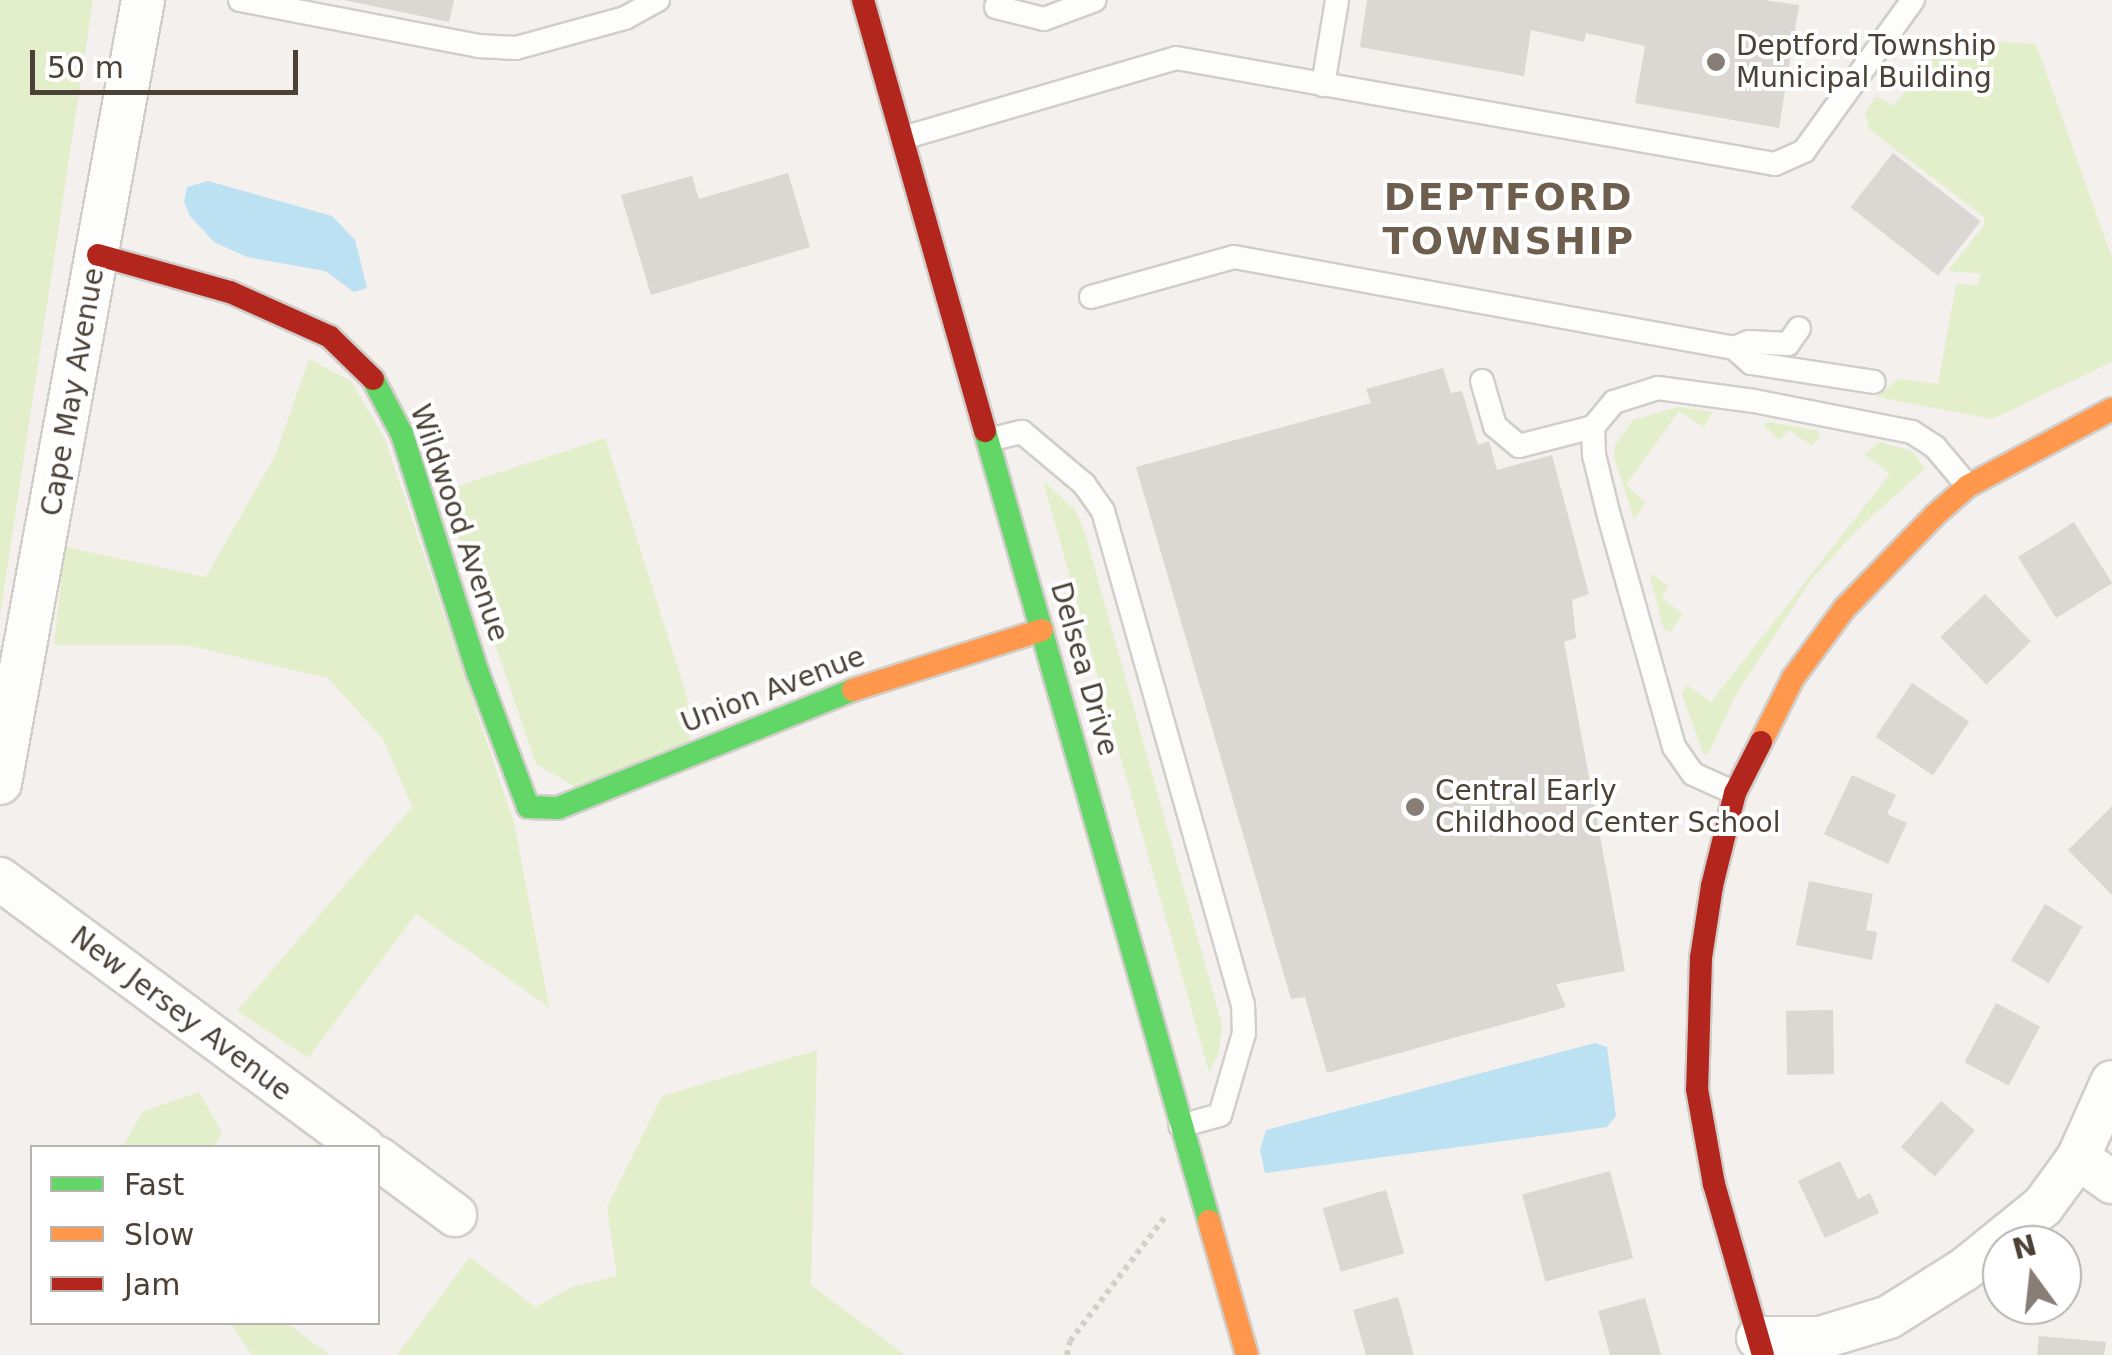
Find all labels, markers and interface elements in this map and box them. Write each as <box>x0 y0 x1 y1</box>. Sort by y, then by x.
place label: Deptford Township Municipal Building <box>1736 29 1996 95</box>
scale bar <box>35 30 302 92</box>
text: 50 m <box>47 50 124 85</box>
marker: Deptford Township Municipal Building <box>1705 51 1727 73</box>
district label: DEPTFORD TOWNSHIP <box>1382 175 1636 264</box>
street label: Cape May Avenue <box>35 265 111 519</box>
street label: Wildwood Avenue <box>403 400 515 646</box>
street label: Delsea Drive <box>1043 578 1125 760</box>
street label: Union Avenue <box>677 640 869 740</box>
place label: Central Early Childhood Center School <box>1435 774 1780 840</box>
marker: Central Early Childhood Center School <box>1404 796 1426 818</box>
street label: New Jersey Avenue <box>64 920 298 1108</box>
legend <box>30 1145 380 1325</box>
text: Fast <box>124 1167 184 1202</box>
text: Slow <box>124 1217 194 1252</box>
north arrow <box>1982 1225 2082 1325</box>
text: N <box>2009 1229 2040 1266</box>
text: Jam <box>124 1267 180 1302</box>

